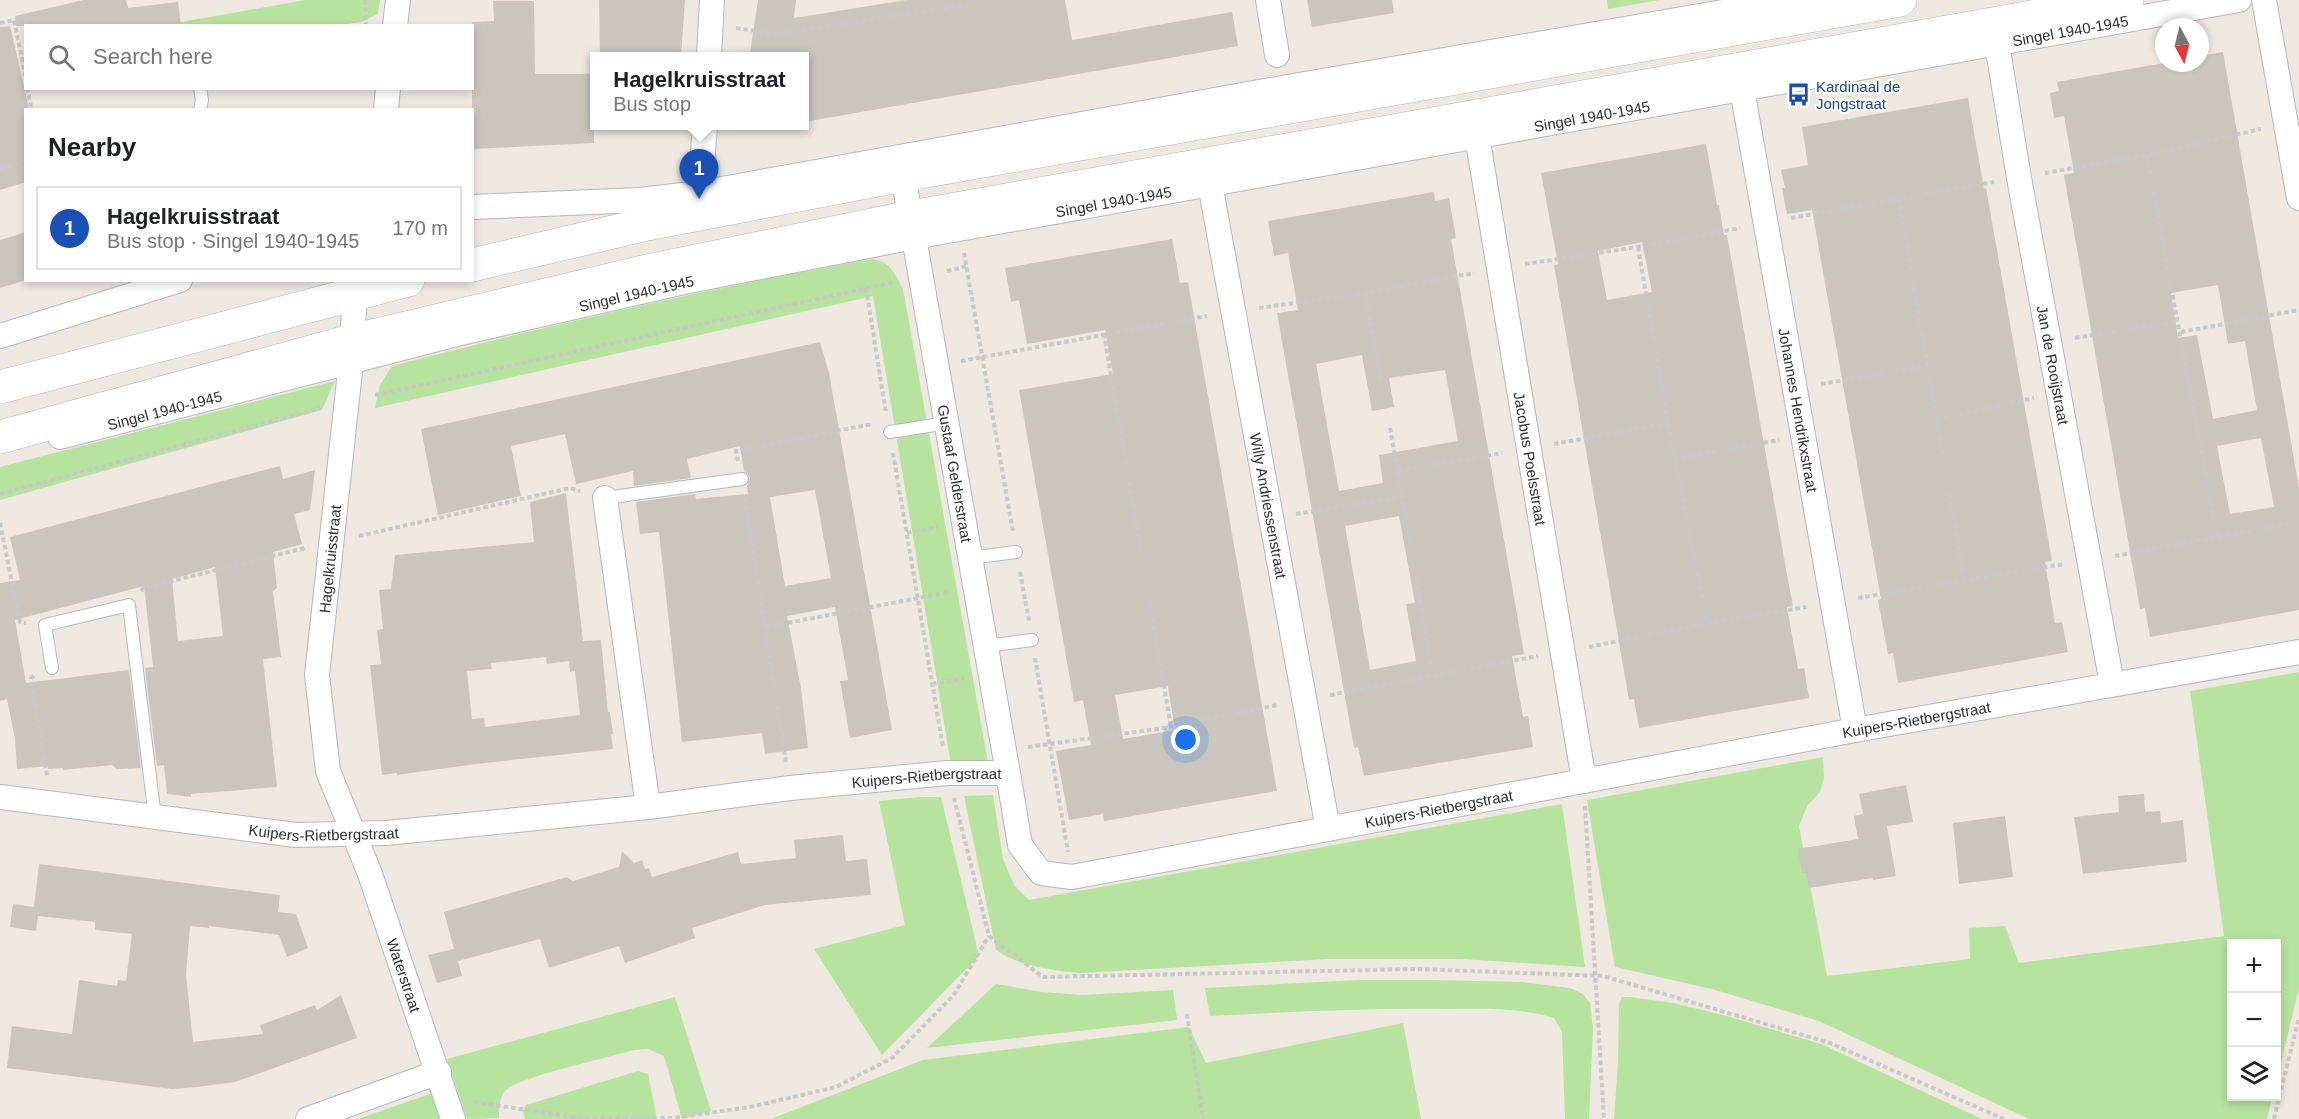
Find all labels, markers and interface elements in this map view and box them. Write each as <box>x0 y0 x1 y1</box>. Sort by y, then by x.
street label: Singel 1940-1945 <box>2011 11 2130 49</box>
north arrow <box>2155 18 2209 72</box>
search box <box>24 24 474 90</box>
icon: search <box>45 41 78 74</box>
text: Search here <box>93 44 213 69</box>
popup <box>590 52 809 130</box>
text: Hagelkruisstraat <box>613 67 786 92</box>
place label: Kardinaal de Jongstraat <box>1816 78 1900 112</box>
bus stop icon: Kardinaal de Jongstraat <box>1785 82 1811 108</box>
text: Bus stop <box>613 93 691 115</box>
street label: Singel 1940-1945 <box>1532 97 1651 134</box>
text: Nearby <box>48 132 136 162</box>
pin: 1 <box>680 150 718 199</box>
street label: Singel 1940-1945 <box>1054 183 1173 220</box>
text: Hagelkruisstraat <box>107 204 279 229</box>
text: 1 <box>64 217 75 239</box>
text: 170 m <box>392 217 448 239</box>
text: Bus stop · Singel 1940-1945 <box>107 230 359 252</box>
street label: Singel 1940-1945 <box>577 272 695 314</box>
street label: Jan de Rooijstraat <box>2034 304 2073 427</box>
street label: Johannes Hendrikxstraat <box>1776 327 1822 494</box>
street label: Singel 1940-1945 <box>105 387 224 433</box>
street label: Jacobus Poelsstraat <box>1511 391 1550 527</box>
street label: Gustaaf Gelderstraat <box>935 403 976 544</box>
street label: Willy Andriessenstraat <box>1247 432 1291 581</box>
street label: Hagelkruisstraat <box>316 503 344 614</box>
street label: Kuipers-Rietbergstraat <box>1841 698 1993 741</box>
your location <box>1171 725 1200 754</box>
street label: Kuipers-Rietbergstraat <box>851 764 1002 791</box>
street label: Kuipers-Rietbergstraat <box>1363 786 1515 830</box>
street label: Kuipers-Rietbergstraat <box>248 821 400 844</box>
street label: Waterstraat <box>384 936 425 1015</box>
map controls <box>2227 939 2281 1101</box>
button: + <box>2227 939 2281 993</box>
button: − <box>2227 993 2281 1047</box>
button: layers <box>2227 1047 2281 1101</box>

